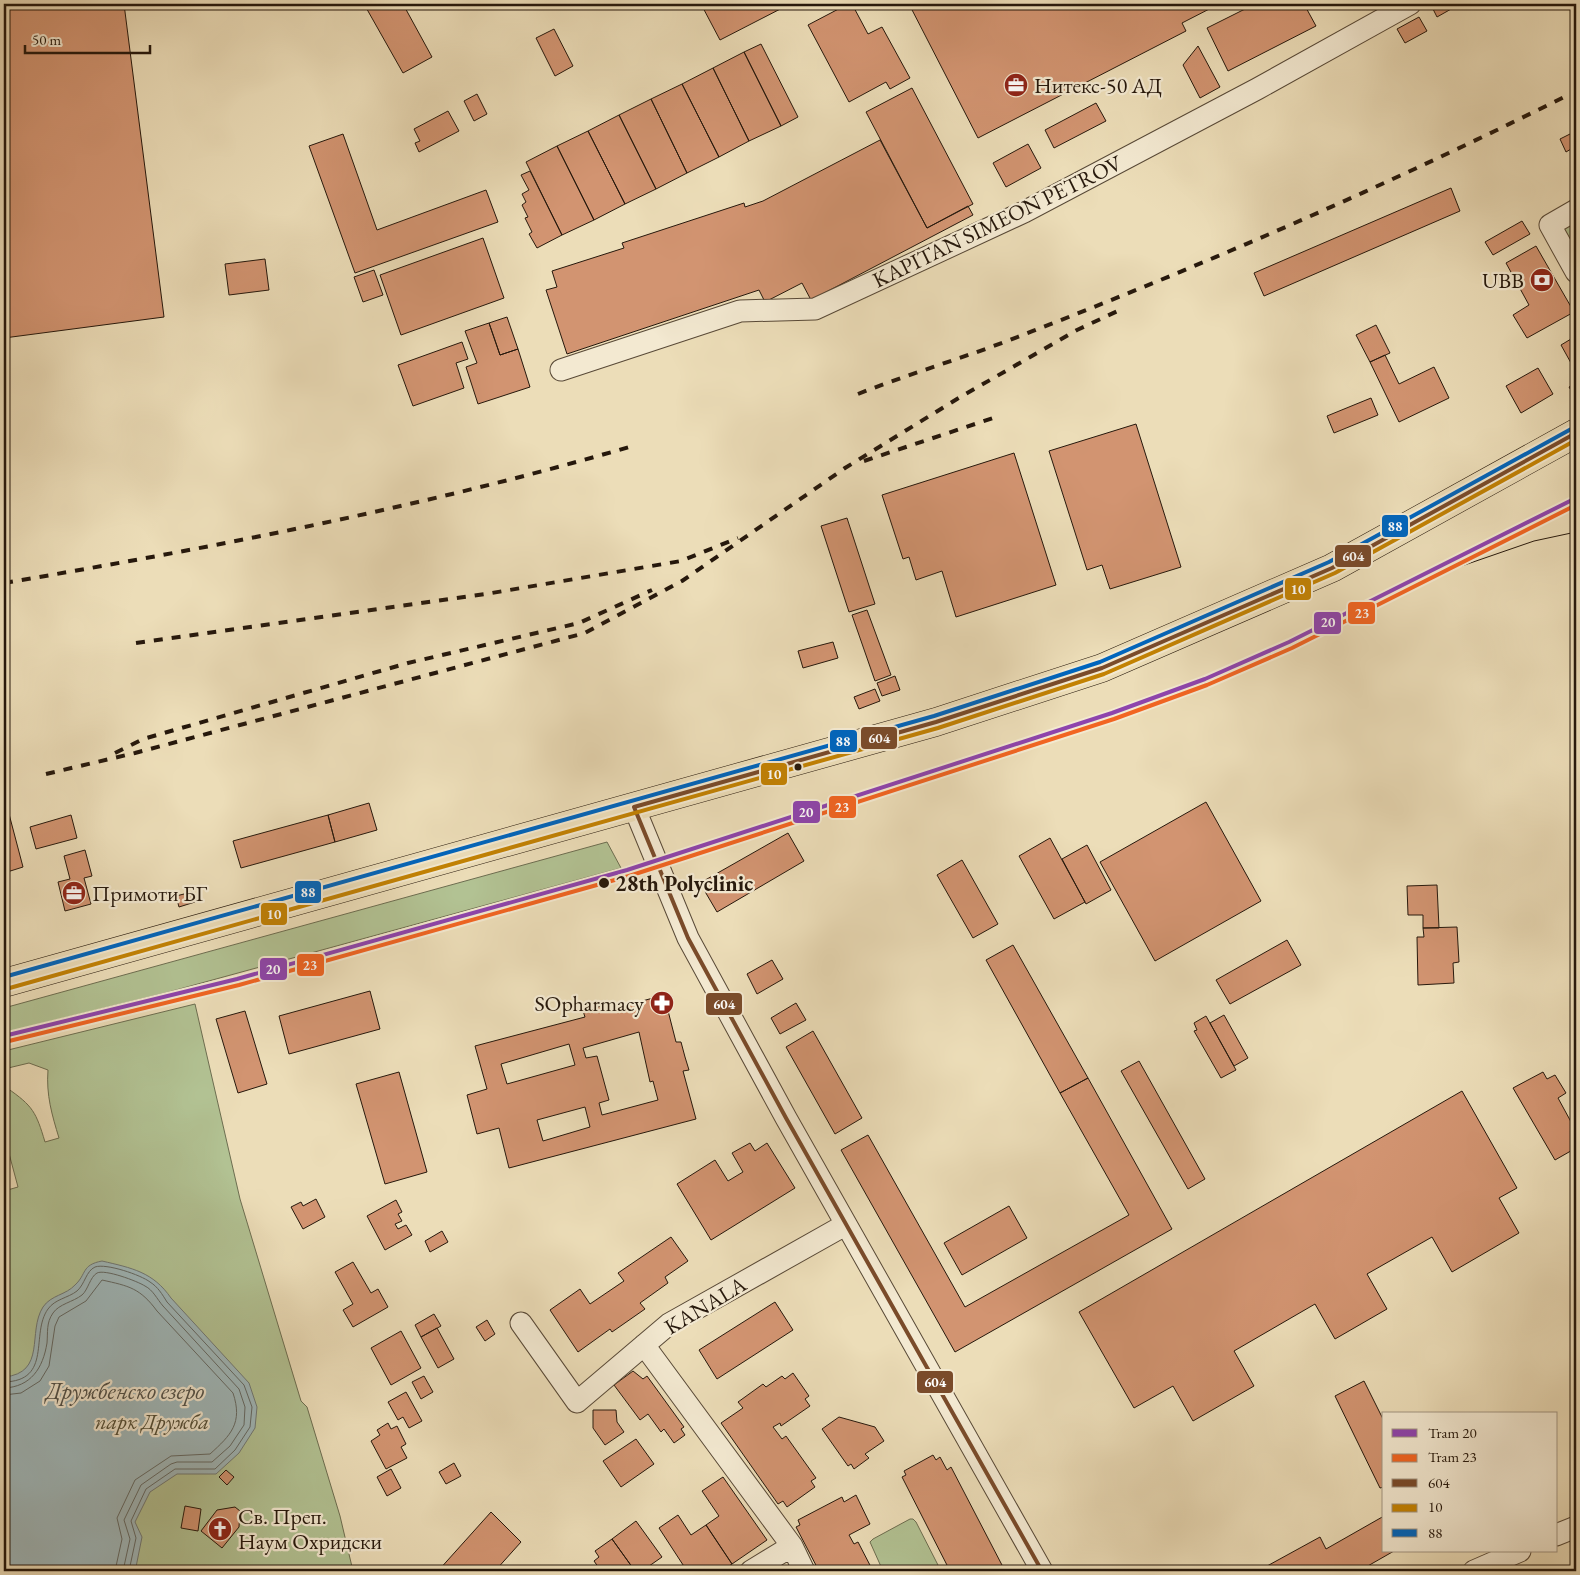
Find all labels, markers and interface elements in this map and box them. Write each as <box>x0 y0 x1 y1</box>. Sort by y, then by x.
scale bar <box>25 22 150 54</box>
text: 50 m <box>32 30 61 49</box>
place label: Нитекс-50 АД <box>1034 71 1162 100</box>
office icon: Нитекс-50 АД <box>1003 72 1029 98</box>
street label: KAPITAN SIMEON PETROV <box>868 148 1127 295</box>
place label: UBB <box>1482 266 1524 295</box>
bank icon: UBB <box>1529 267 1555 293</box>
line badge: 88 <box>1381 514 1409 538</box>
text: 88 <box>1388 517 1402 535</box>
line badge: 604 <box>1334 544 1372 568</box>
text: 604 <box>1342 547 1365 565</box>
line badge: 10 <box>1284 577 1312 601</box>
text: 10 <box>1291 580 1306 598</box>
line badge: 23 <box>1347 601 1376 625</box>
text: 23 <box>1355 604 1369 622</box>
line badge: 20 <box>1313 611 1342 635</box>
text: 20 <box>1321 613 1336 631</box>
line badge: 604 <box>860 726 898 750</box>
line badge: 88 <box>829 729 858 753</box>
text: 604 <box>868 729 891 747</box>
text: 88 <box>836 732 850 750</box>
line badge: 10 <box>760 762 788 786</box>
unlabelled marker <box>793 762 803 772</box>
text: 10 <box>767 765 782 783</box>
line badge: 23 <box>828 795 857 819</box>
text: 23 <box>835 798 849 816</box>
line badge: 20 <box>792 800 821 824</box>
text: 20 <box>799 803 814 821</box>
place label: 28th Polyclinic <box>615 869 753 898</box>
marker: 28th Polyclinic <box>597 876 611 890</box>
place label: Примоти БГ <box>92 879 208 908</box>
office icon: Примоти БГ <box>61 880 87 906</box>
line badge: 88 <box>294 880 322 904</box>
text: 88 <box>301 883 315 901</box>
line badge: 10 <box>260 902 288 926</box>
text: 10 <box>267 905 282 923</box>
line badge: 23 <box>296 953 325 977</box>
text: 23 <box>303 956 317 974</box>
line badge: 20 <box>259 957 288 981</box>
text: 20 <box>266 960 281 978</box>
place label: SOpharmacy <box>534 989 644 1018</box>
pharmacy icon: SOpharmacy <box>649 990 675 1016</box>
line badge: 604 <box>705 992 743 1016</box>
text: 604 <box>713 995 736 1013</box>
street label: KANALA <box>659 1269 752 1341</box>
line badge: 604 <box>916 1370 954 1394</box>
text: 604 <box>924 1373 947 1391</box>
water label: Дружбенско езеро <box>44 1375 204 1406</box>
park label: парк Дружба <box>95 1407 209 1436</box>
legend <box>1382 1412 1558 1552</box>
text: Tram 20 <box>1428 1423 1477 1442</box>
text: Tram 23 <box>1428 1447 1477 1466</box>
text: 604 <box>1428 1473 1450 1492</box>
text: 10 <box>1428 1497 1442 1516</box>
place label: Св. Преп. Наум Охридски <box>238 1502 383 1556</box>
church icon: Св. Преп. Наум Охридски <box>207 1516 233 1542</box>
text: 88 <box>1428 1523 1442 1542</box>

